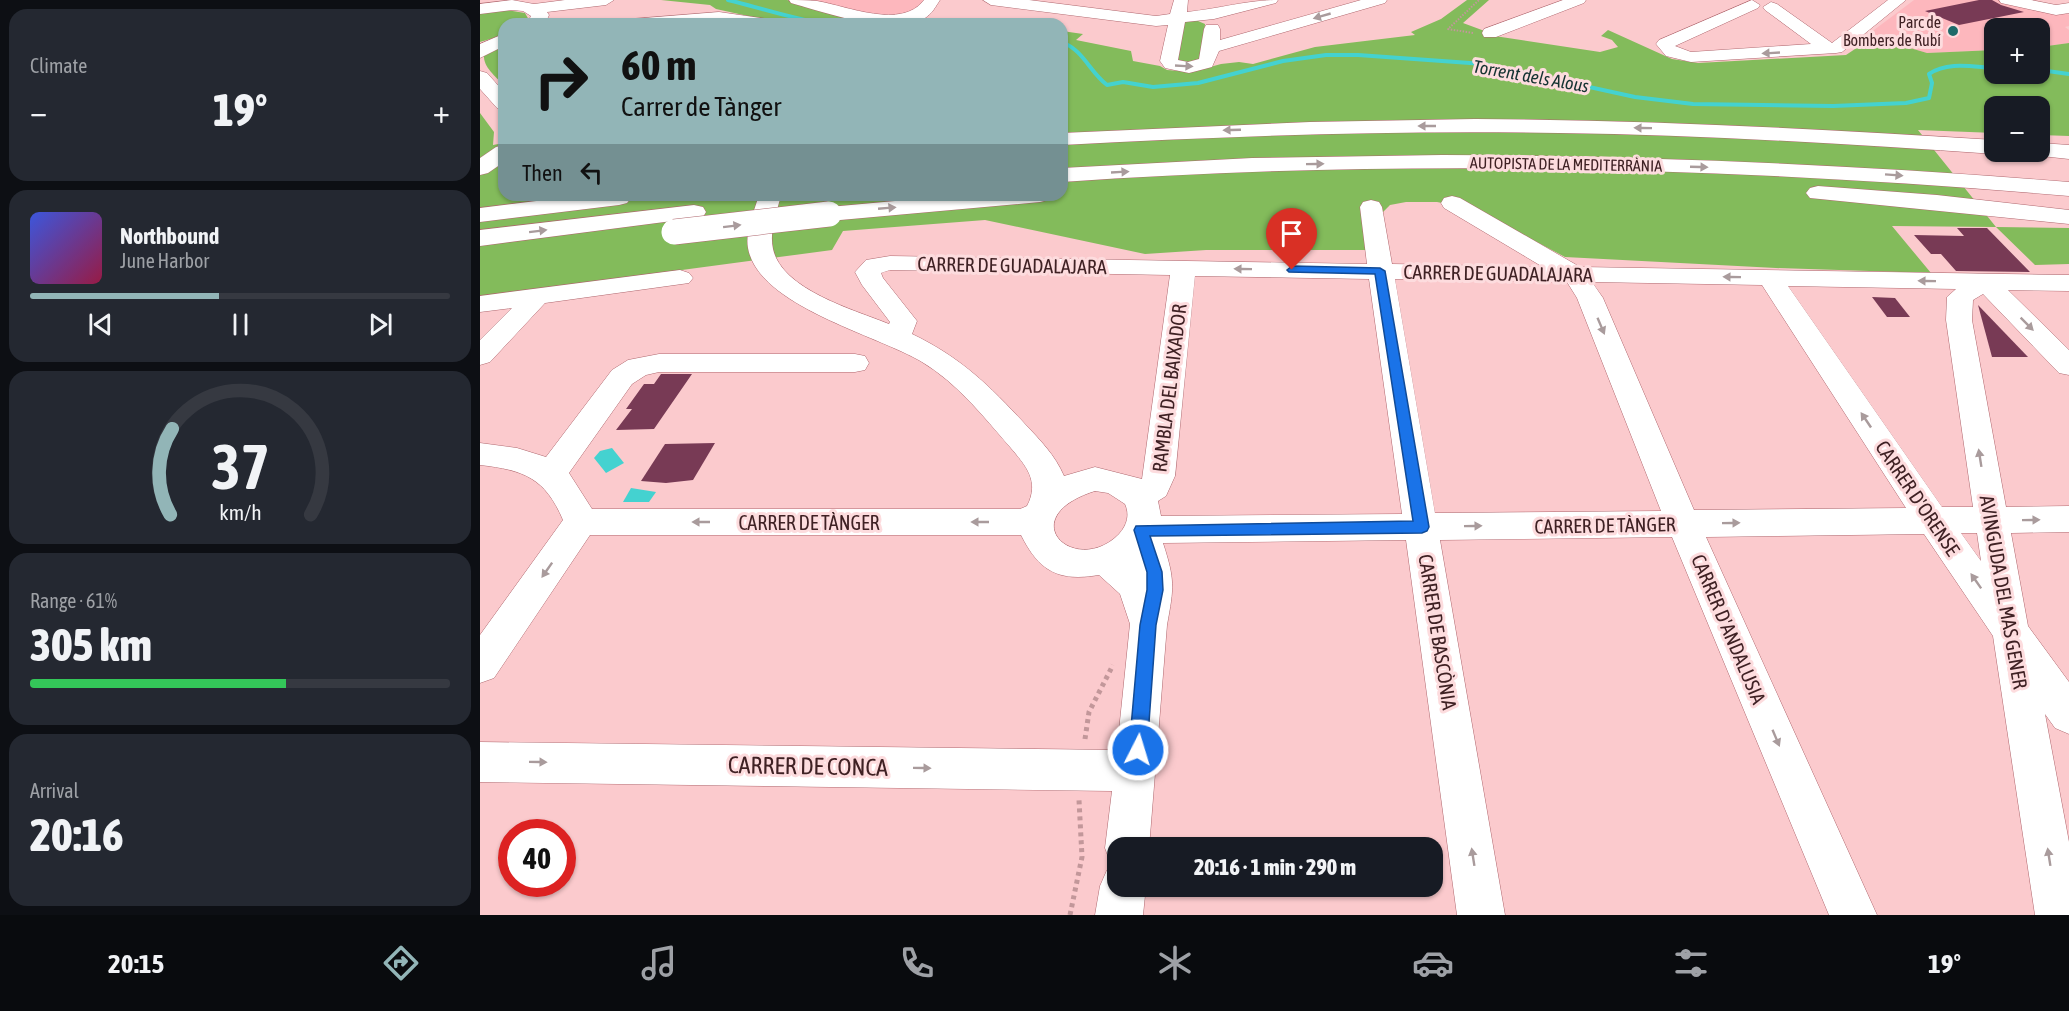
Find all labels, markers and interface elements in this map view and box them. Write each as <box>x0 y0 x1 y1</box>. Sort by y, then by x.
one-way arrow <box>1313 12 1331 21</box>
place label: Parc de Bombers de Rubí <box>1843 13 1941 49</box>
map controls <box>1984 18 2050 162</box>
button: + <box>1984 18 2050 84</box>
marker: Parc de Bombers de Rubí <box>1946 24 1960 38</box>
text: 60 m <box>621 41 696 89</box>
icon: right <box>522 42 600 120</box>
one-way arrow <box>1761 48 1780 57</box>
text: Climate <box>30 54 87 77</box>
water label: Torrent dels Alous <box>1472 55 1590 97</box>
one-way arrow <box>1175 62 1194 71</box>
text: 19° <box>213 84 267 136</box>
text: Carrer de Tànger <box>621 91 781 122</box>
text: − <box>30 92 47 130</box>
text: + <box>433 92 450 130</box>
button: − <box>1984 96 2050 162</box>
one-way arrow <box>1418 121 1437 131</box>
one-way arrow <box>1633 124 1652 133</box>
one-way arrow <box>1223 125 1242 134</box>
street label: AUTOPISTA DE LA MEDITERRÀNIA <box>1470 153 1662 175</box>
icon: left <box>575 156 608 189</box>
one-way arrow <box>1306 159 1325 169</box>
text: Then <box>522 160 563 186</box>
one-way arrow <box>1690 162 1709 171</box>
one-way arrow <box>1111 167 1130 176</box>
one-way arrow <box>1884 171 1903 180</box>
one-way arrow <box>877 203 896 213</box>
pin <box>1266 208 1317 270</box>
icon: arrive <box>1275 217 1308 250</box>
one-way arrow <box>723 221 742 230</box>
text: Northbound <box>120 223 219 249</box>
one-way arrow <box>529 227 548 236</box>
text: June Harbor <box>120 249 209 272</box>
street label: CARRER DE GUADALAJARA <box>917 252 1107 278</box>
street label: CARRER DE GUADALAJARA <box>1403 260 1593 286</box>
one-way arrow <box>1233 264 1252 273</box>
one-way arrow <box>1722 272 1741 282</box>
one-way arrow <box>1917 276 1936 286</box>
street label: RAMBLA DEL BAIXADOR <box>1147 303 1191 473</box>
icon: previous <box>84 308 117 341</box>
icon: pause <box>224 308 257 341</box>
icon: next <box>364 308 397 341</box>
one-way arrow <box>2019 316 2033 330</box>
one-way arrow <box>1597 317 1606 335</box>
one-way arrow <box>1860 412 1871 428</box>
text: 37 <box>211 431 269 502</box>
street label: CARRER D'ORENSE <box>1871 436 1965 560</box>
one-way arrow <box>1976 449 1985 468</box>
street label: AVINGUDA DEL MAS GENER <box>1976 493 2032 691</box>
text: km/h <box>219 500 261 525</box>
street label: CARRER DE TÀNGER <box>738 511 880 534</box>
street label: CARRER DE TÀNGER <box>1534 512 1676 538</box>
one-way arrow <box>2021 515 2040 525</box>
one-way arrow <box>691 517 710 527</box>
one-way arrow <box>970 517 989 527</box>
one-way arrow <box>1721 518 1740 528</box>
one-way arrow <box>1463 521 1482 531</box>
street label: CARRER D'ANDALUSIA <box>1687 551 1771 707</box>
street label: CARRER DE BASCÒNIA <box>1414 553 1462 712</box>
one-way arrow <box>541 561 553 577</box>
one-way arrow <box>1971 573 1982 589</box>
text: Range · 61% <box>30 589 117 612</box>
text: 305 km <box>30 619 152 671</box>
position arrow <box>1106 718 1170 782</box>
one-way arrow <box>1771 729 1781 747</box>
street label: CARRER DE CONCA <box>728 751 888 781</box>
one-way arrow <box>529 757 548 767</box>
one-way arrow <box>913 763 932 773</box>
text: Arrival <box>30 779 79 802</box>
text: 20:16 <box>30 809 124 861</box>
speed limit sign: 40 <box>498 819 576 897</box>
one-way arrow <box>1468 848 1477 867</box>
one-way arrow <box>2045 848 2054 867</box>
text: 20:16 · 1 min · 290 m <box>1194 854 1356 880</box>
icon: directions <box>380 942 422 984</box>
icon: music <box>638 942 680 984</box>
icon: phone <box>896 942 938 984</box>
icon: climate <box>1154 942 1196 984</box>
icon: car <box>1412 942 1454 984</box>
icon: filters <box>1670 942 1712 984</box>
text: 20:15 <box>108 948 164 979</box>
text: 19° <box>1928 948 1961 979</box>

